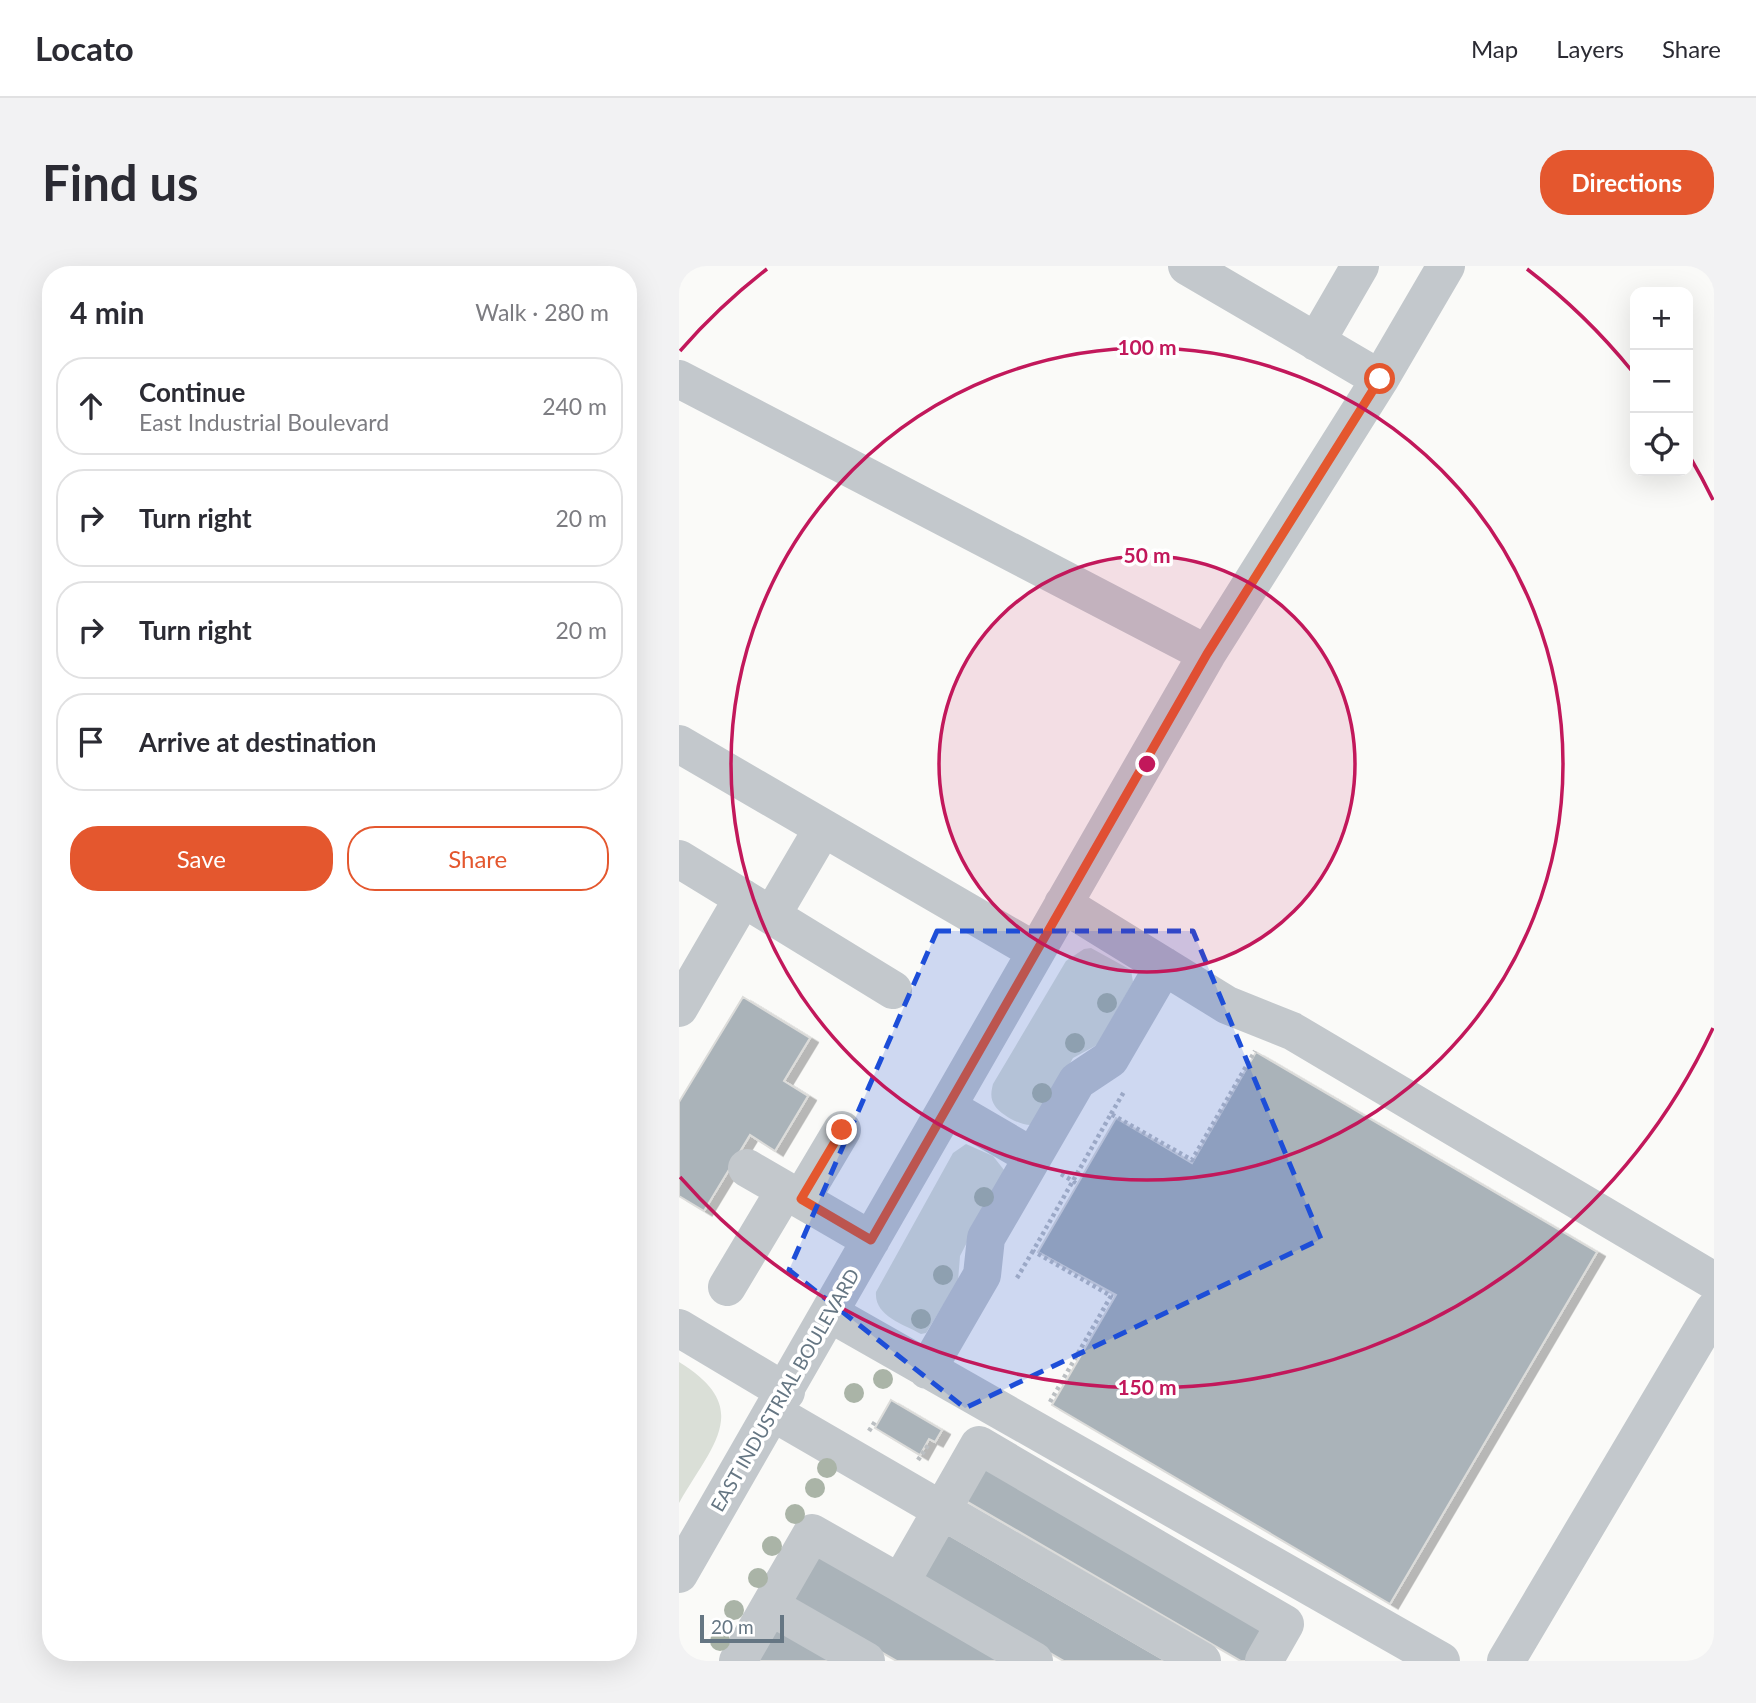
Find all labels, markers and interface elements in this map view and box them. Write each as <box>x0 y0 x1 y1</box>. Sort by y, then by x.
text: Locato <box>35 28 134 68</box>
text: Map <box>1471 34 1518 63</box>
text: Layers <box>1556 34 1624 63</box>
text: Share <box>1662 34 1721 63</box>
button: Directions <box>1540 150 1714 215</box>
text: Find us <box>42 153 199 211</box>
map controls <box>1630 287 1693 476</box>
button: + <box>1630 287 1693 350</box>
text: 4 min <box>70 294 144 330</box>
text: Walk · 280 m <box>475 298 609 326</box>
text: 100 m <box>1117 334 1177 359</box>
button: − <box>1630 350 1693 413</box>
route start <box>1364 363 1395 394</box>
text: Continue <box>139 376 245 408</box>
icon: ahead <box>72 387 110 425</box>
text: 240 m <box>542 392 607 420</box>
text: East Industrial Boulevard <box>139 408 389 436</box>
button: locate <box>1630 413 1693 476</box>
icon: right <box>72 499 110 537</box>
text: Turn right <box>139 502 252 534</box>
text: 20 m <box>556 504 607 532</box>
text: 50 m <box>1123 542 1171 567</box>
icon: right <box>72 611 110 649</box>
text: Turn right <box>139 614 252 646</box>
text: 20 m <box>556 616 607 644</box>
icon: arrive <box>72 723 110 761</box>
text: Arrive at destination <box>139 726 376 758</box>
centre of rings <box>1135 752 1159 776</box>
button: Save <box>70 826 333 891</box>
button: Share <box>347 826 609 891</box>
route end <box>826 1114 857 1145</box>
street label: EAST INDUSTRIAL BOULEVARD <box>705 1264 864 1515</box>
text: 150 m <box>1117 1374 1177 1399</box>
scale bar <box>700 1612 784 1644</box>
text: 20 m <box>711 1615 754 1638</box>

